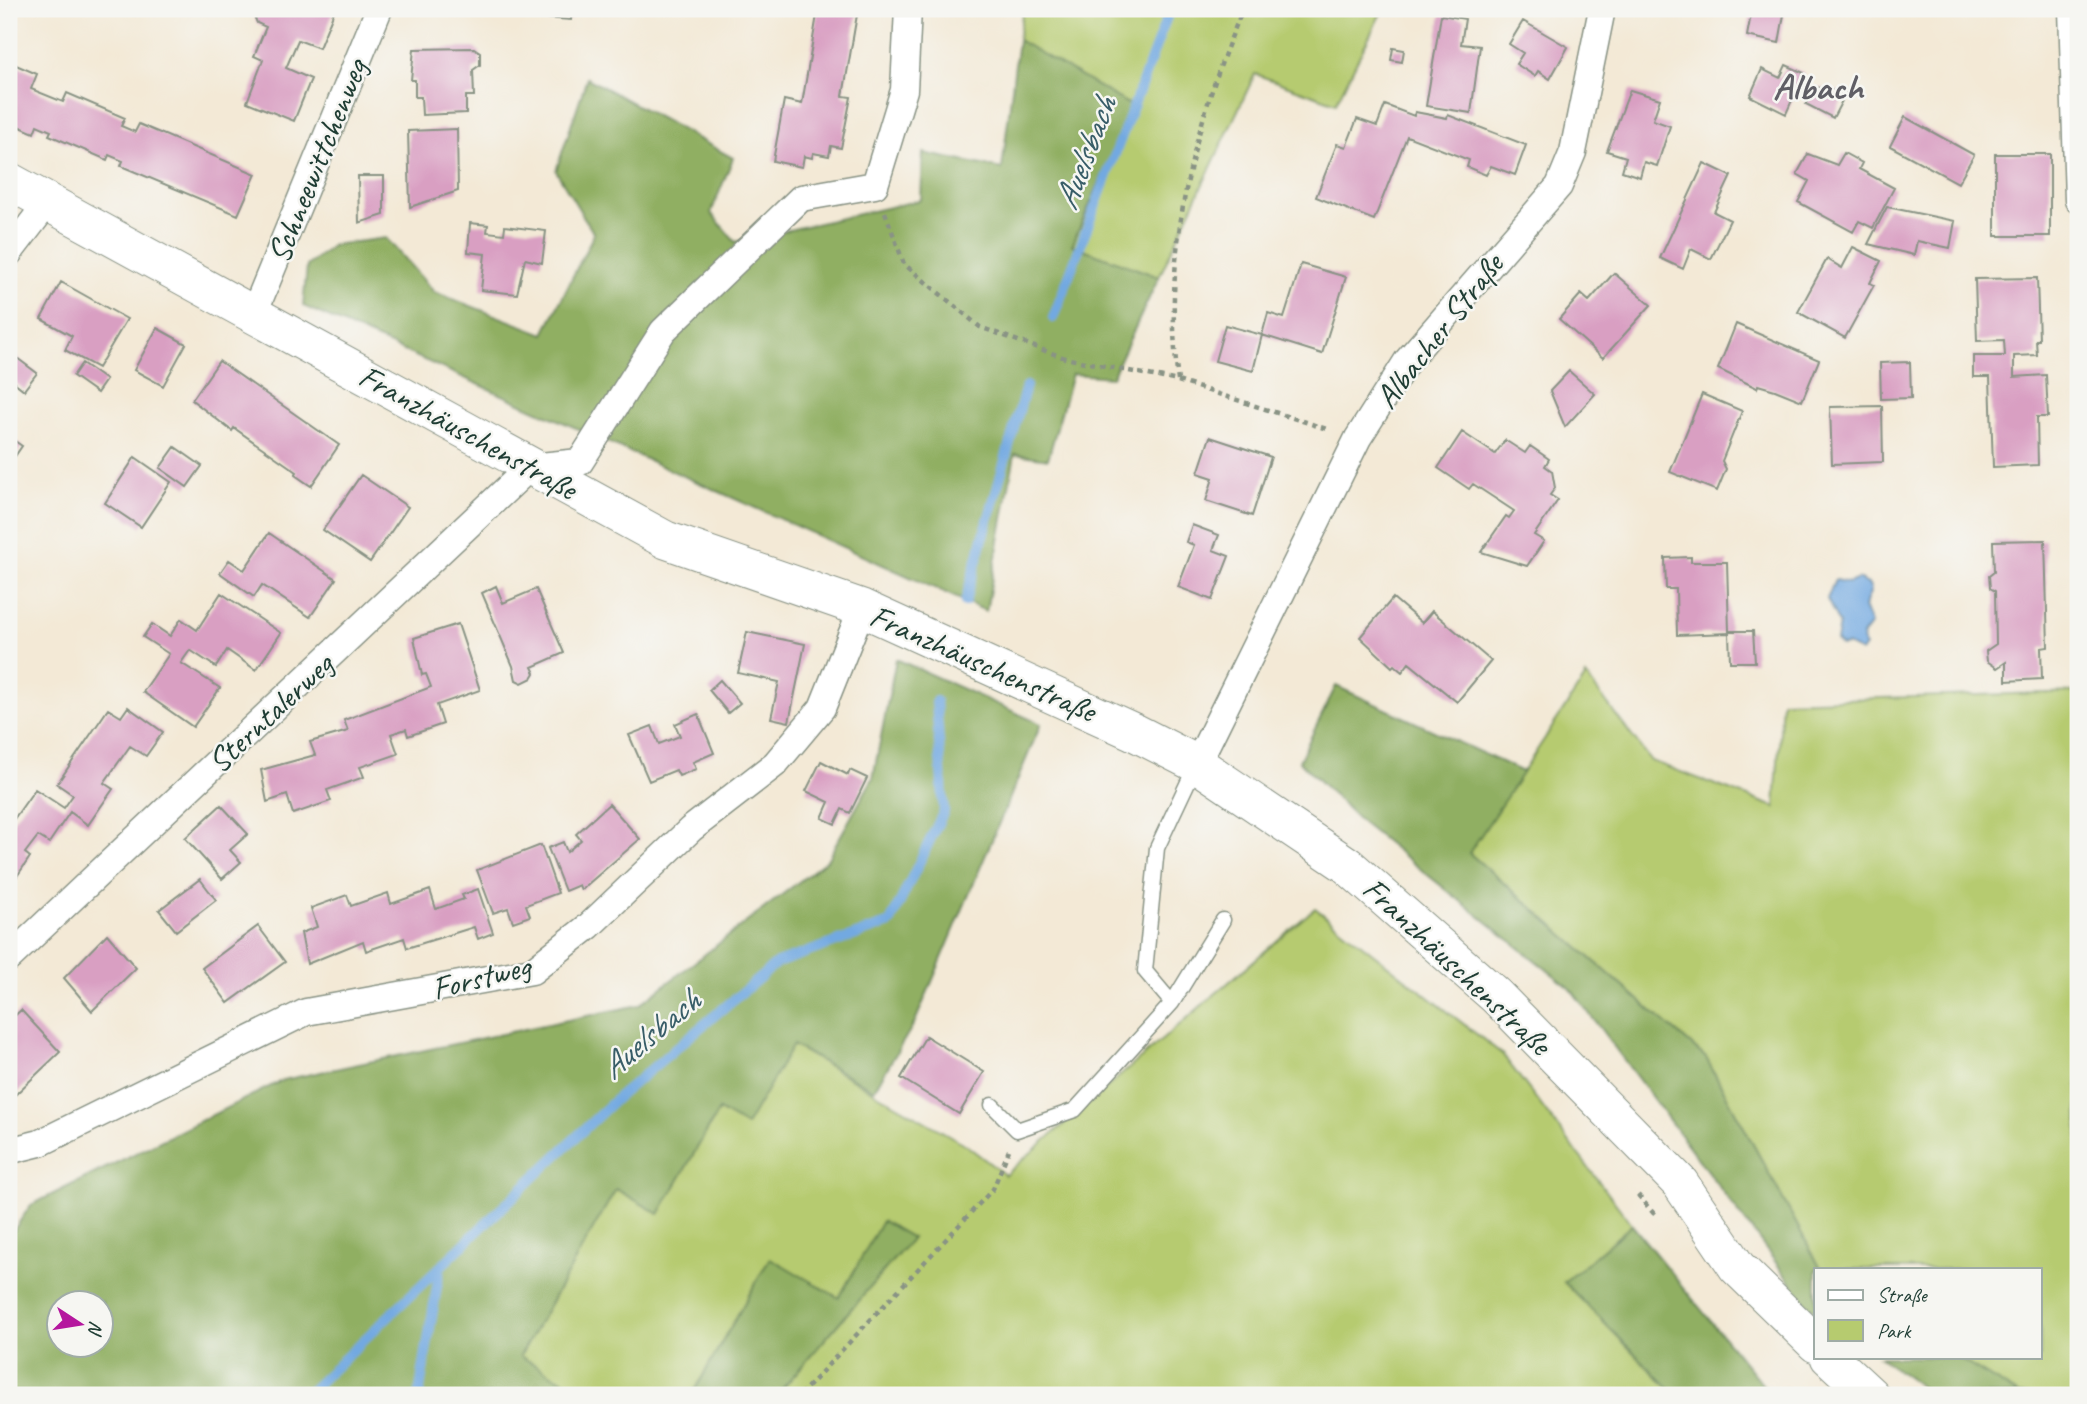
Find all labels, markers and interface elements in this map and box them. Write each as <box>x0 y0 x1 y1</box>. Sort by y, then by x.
street label: Schneewittchenweg <box>257 51 378 269</box>
district label: Albach <box>1773 63 1865 110</box>
water label: Auelsbach <box>1043 87 1128 216</box>
street label: Albacher Straße <box>1365 243 1514 417</box>
street label: Franzhäuschenstraße <box>352 355 586 510</box>
street label: Franzhäuschenstraße <box>864 594 1105 732</box>
street label: Sterntalerweg <box>198 643 343 782</box>
street label: Franzhäuschenstraße <box>1354 868 1562 1066</box>
street label: Forstweg <box>428 944 537 1009</box>
water label: Auelsbach <box>591 977 712 1089</box>
legend <box>1814 1268 2042 1358</box>
text: Straße <box>1877 1282 1929 1308</box>
north arrow <box>46 1288 116 1358</box>
text: Park <box>1877 1318 1912 1344</box>
text: N <box>82 1319 109 1339</box>

